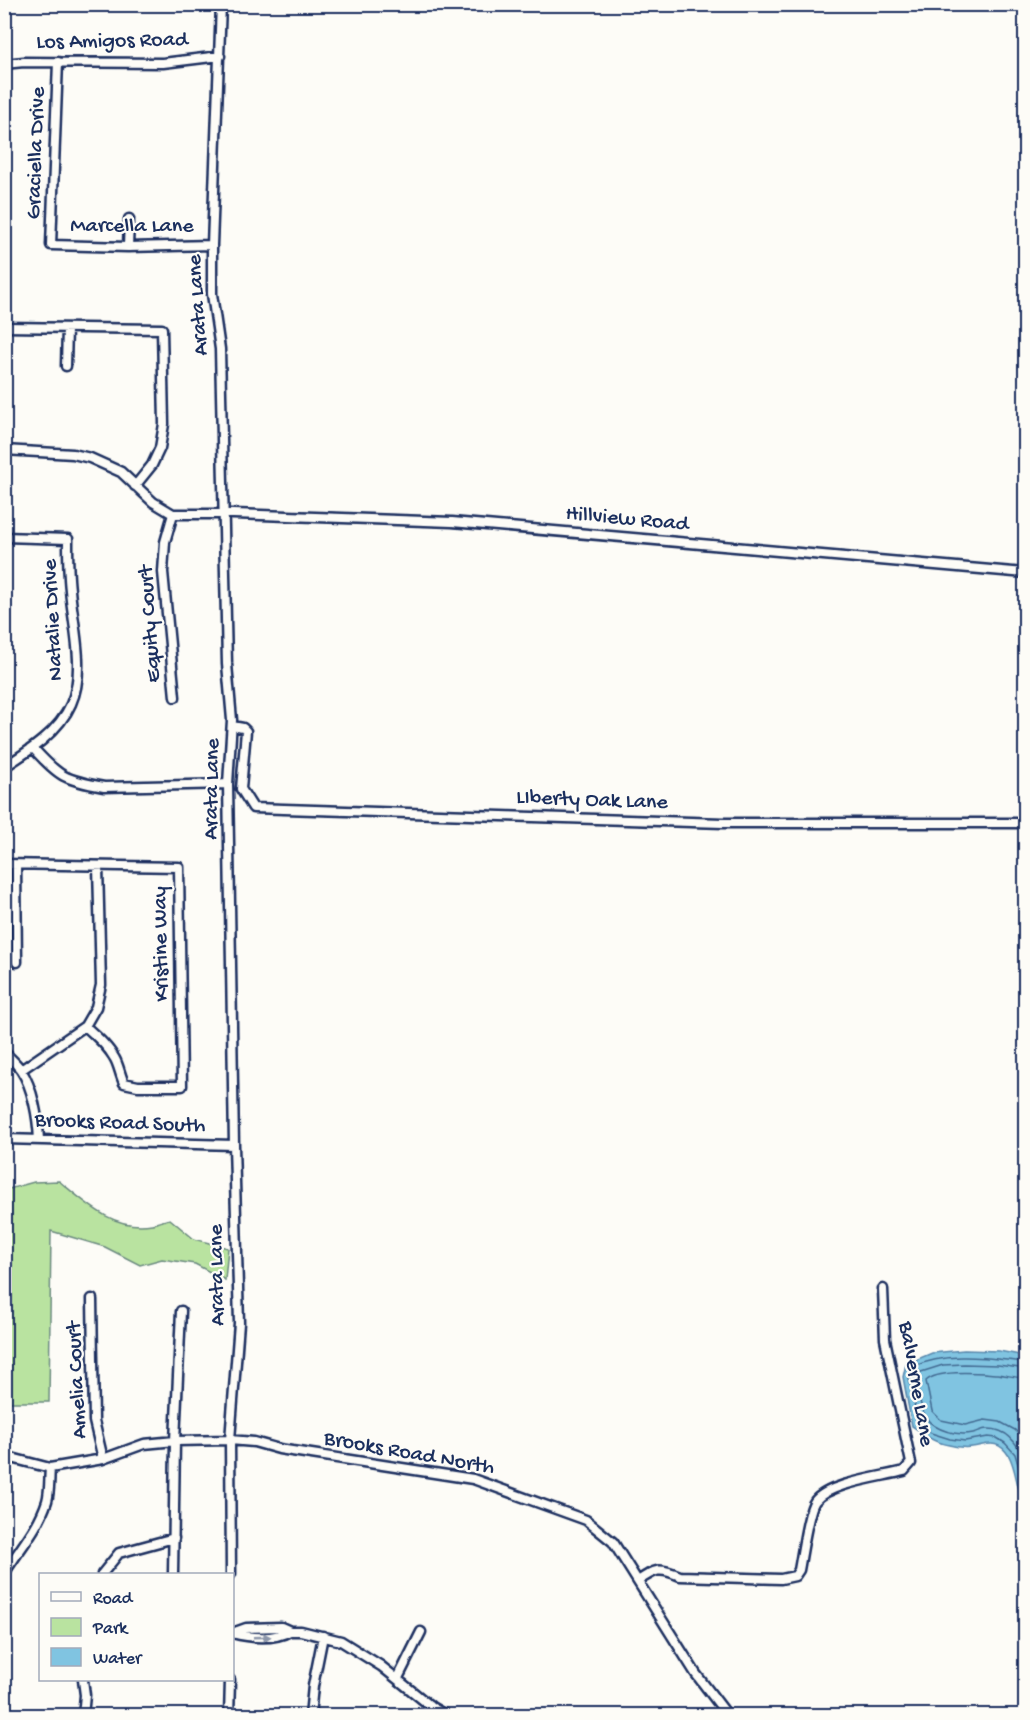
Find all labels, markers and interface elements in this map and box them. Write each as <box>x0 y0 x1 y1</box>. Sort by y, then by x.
street label: Los Amigos Road <box>36 28 190 56</box>
street label: Graciella Drive <box>22 86 52 220</box>
street label: Marcella Lane <box>70 214 194 240</box>
street label: Arata Lane <box>182 253 216 357</box>
street label: Hillview Road <box>565 502 692 539</box>
street label: Natalie Drive <box>38 558 70 682</box>
street label: Equity Court <box>134 563 168 683</box>
street label: Arata Lane <box>199 737 227 840</box>
street label: LIberty Oak Lane <box>516 785 669 817</box>
street label: Kristine Way <box>148 886 176 1002</box>
street label: Brooks Road South <box>33 1108 206 1140</box>
street label: Arata Lane <box>204 1223 232 1326</box>
street label: Amelia Court <box>62 1319 94 1439</box>
street label: Balverne Lane <box>891 1319 939 1449</box>
street label: Brooks Road North <box>321 1426 496 1482</box>
legend <box>39 1573 234 1681</box>
text: Road <box>93 1589 134 1610</box>
text: Park <box>92 1619 129 1640</box>
one-way arrow <box>252 1632 271 1641</box>
text: Water <box>93 1649 143 1670</box>

